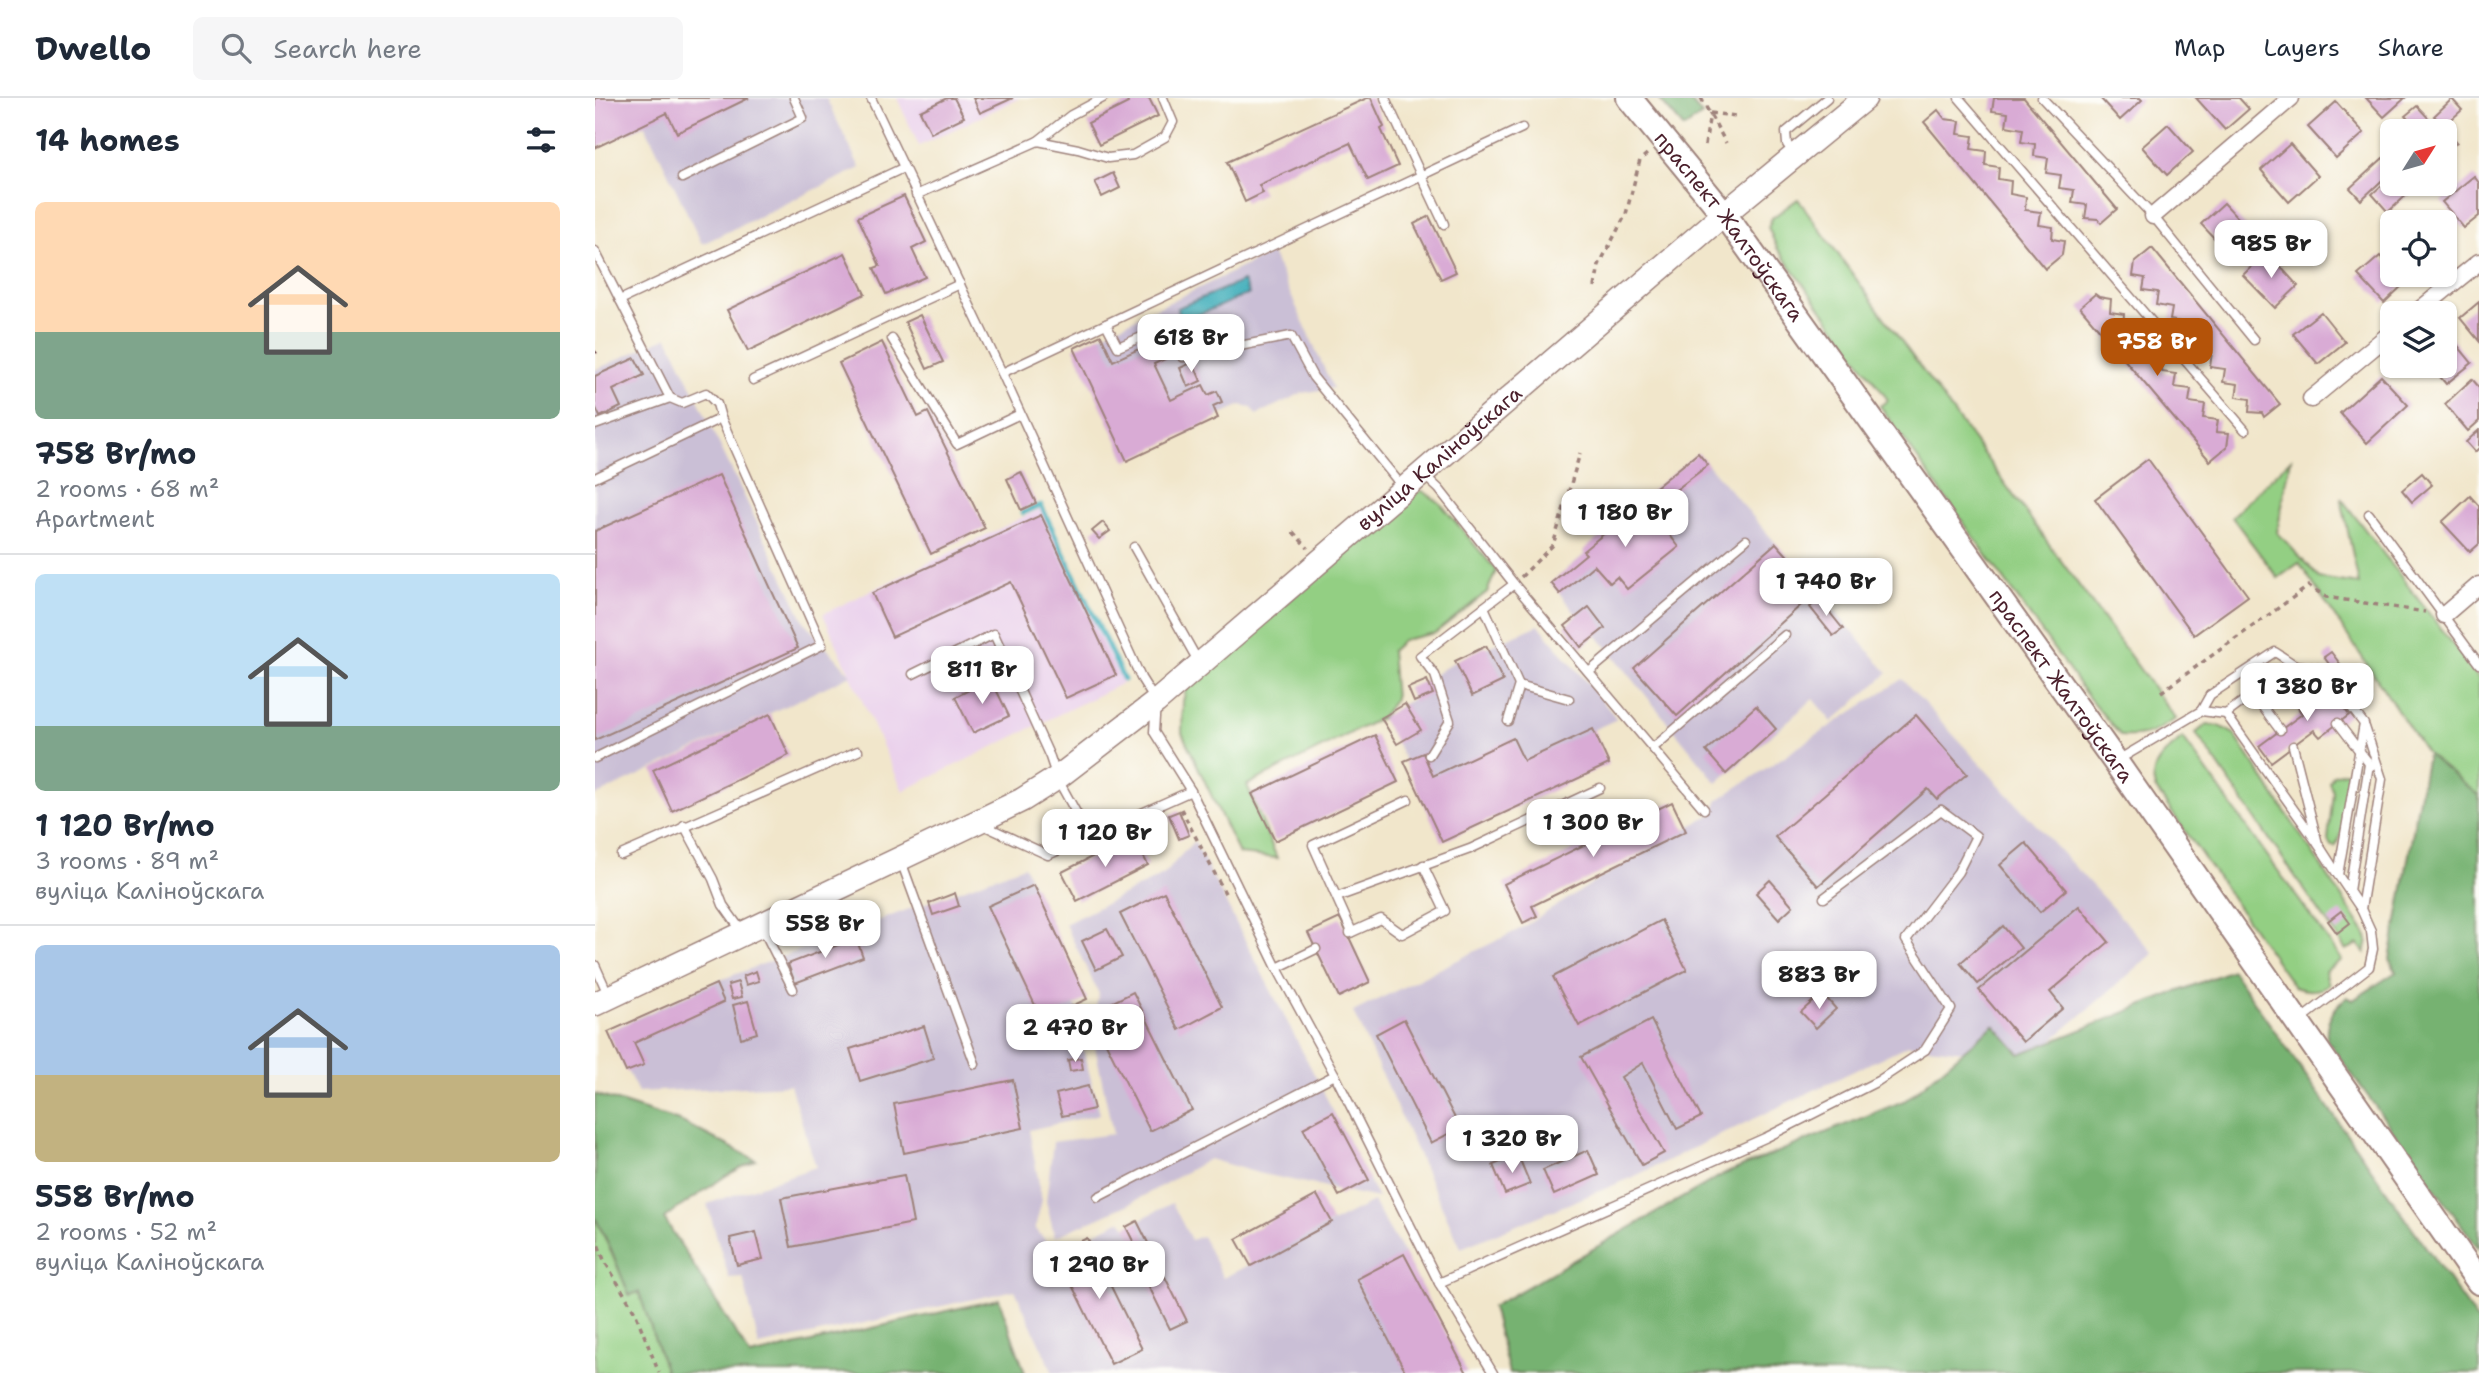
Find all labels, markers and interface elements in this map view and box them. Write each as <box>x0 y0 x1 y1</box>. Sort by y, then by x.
search box <box>193 17 683 80</box>
text: Dwello <box>35 26 151 71</box>
icon: search <box>217 29 255 67</box>
text: Search here <box>273 31 422 66</box>
text: Map <box>2174 32 2225 64</box>
text: Layers <box>2263 32 2340 64</box>
text: Share <box>2378 32 2444 64</box>
north arrow <box>2380 119 2457 196</box>
map controls <box>2380 119 2457 378</box>
text: 14 homes <box>35 120 180 161</box>
icon: filters <box>522 121 560 159</box>
street label: праспект Жалтоўскага <box>1648 125 1810 327</box>
button: locate <box>2380 210 2457 287</box>
pin: 985 Br <box>2214 220 2328 280</box>
text: 985 Br <box>2230 228 2312 258</box>
icon: home <box>235 247 361 373</box>
button: layers <box>2380 301 2457 378</box>
pin: 618 Br <box>1134 314 1248 374</box>
pin: 758 Br <box>2100 318 2214 378</box>
text: 618 Br <box>1153 322 1229 352</box>
text: 758 Br <box>2117 326 2197 356</box>
street label: вуліца Каліноўскага <box>1351 380 1528 537</box>
text: 758 Br/mo <box>35 433 196 474</box>
text: 2 rooms · 68 m² <box>35 474 219 504</box>
pin: 1 180 Br <box>1553 490 1697 549</box>
text: 1 180 Br <box>1577 497 1673 527</box>
text: Apartment <box>35 504 155 534</box>
pin: 1 740 Br <box>1754 559 1898 618</box>
text: 1 740 Br <box>1776 566 1876 596</box>
street label: праспект Жалтоўскага <box>1982 583 2140 788</box>
icon: home <box>235 619 361 745</box>
pin: 811 Br <box>925 646 1039 706</box>
text: 811 Br <box>947 654 1017 684</box>
pin: 1 380 Br <box>2235 664 2379 723</box>
text: 1 380 Br <box>2257 671 2357 701</box>
pin: 1 300 Br <box>1521 800 1665 859</box>
text: 1 120 Br/mo <box>35 805 215 846</box>
text: 1 300 Br <box>1542 807 1644 837</box>
pin: 1 120 Br <box>1033 810 1177 869</box>
text: 1 120 Br <box>1058 817 1152 847</box>
text: 3 rooms · 89 m² <box>35 846 219 876</box>
text: вуліца Каліноўскага <box>35 876 264 906</box>
pin: 558 Br <box>768 900 882 960</box>
text: 558 Br <box>785 908 865 938</box>
pin: 883 Br <box>1762 951 1876 1011</box>
text: 883 Br <box>1778 959 1860 989</box>
icon: home <box>235 990 361 1116</box>
pin: 2 470 Br <box>1003 1004 1147 1064</box>
text: 2 470 Br <box>1022 1012 1128 1042</box>
pin: 1 320 Br <box>1440 1116 1584 1175</box>
text: 1 320 Br <box>1462 1123 1562 1153</box>
text: 558 Br/mo <box>35 1176 195 1217</box>
text: 2 rooms · 52 m² <box>35 1217 217 1247</box>
pin: 1 290 Br <box>1027 1242 1171 1301</box>
text: вуліца Каліноўскага <box>35 1247 264 1277</box>
text: 1 290 Br <box>1049 1249 1149 1279</box>

